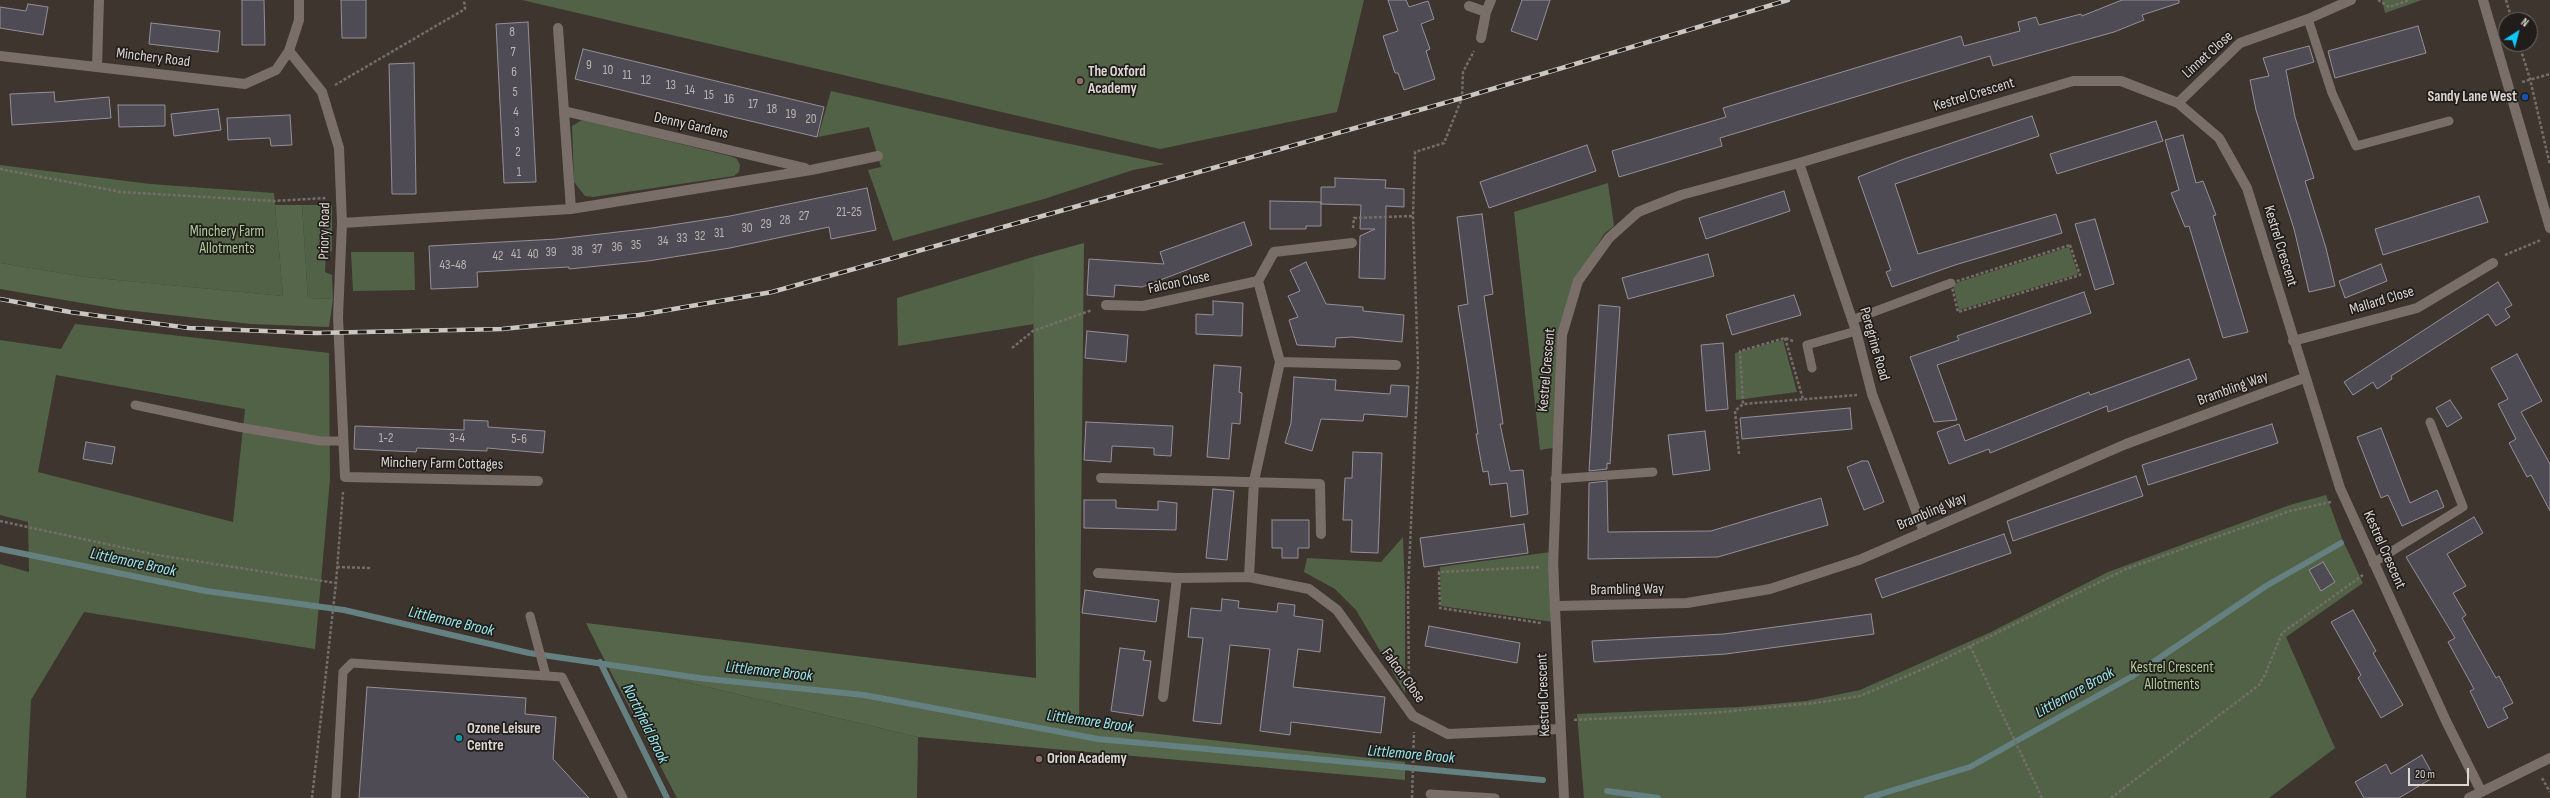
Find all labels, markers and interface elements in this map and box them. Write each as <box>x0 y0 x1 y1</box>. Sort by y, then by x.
north arrow <box>2498 12 2538 52</box>
text: N <box>2519 16 2531 30</box>
house number: 8 <box>509 25 515 41</box>
street label: Linnet Close <box>2179 28 2237 82</box>
street label: Minchery Road <box>115 45 191 71</box>
house number: 7 <box>510 45 516 61</box>
house number: 9 <box>586 58 592 74</box>
house number: 10 <box>603 63 613 79</box>
place label: The Oxford Academy <box>1088 63 1146 98</box>
house number: 6 <box>511 65 517 81</box>
house number: 11 <box>622 68 632 84</box>
house number: 12 <box>641 73 651 89</box>
street label: Kestrel Crescent <box>1931 74 2017 116</box>
marker: The Oxford Academy <box>1075 76 1085 86</box>
house number: 13 <box>666 78 676 94</box>
house number: 14 <box>685 83 695 99</box>
house number: 5 <box>512 85 518 101</box>
house number: 15 <box>704 88 714 104</box>
place label: Sandy Lane West <box>2428 88 2517 106</box>
house number: 16 <box>724 92 734 108</box>
marker: Sandy Lane West <box>2520 92 2530 102</box>
house number: 17 <box>748 97 758 113</box>
house number: 18 <box>767 102 777 118</box>
house number: 4 <box>513 105 519 121</box>
house number: 19 <box>786 107 796 123</box>
street label: Denny Gardens <box>652 109 730 143</box>
house number: 20 <box>805 112 817 128</box>
house number: 3 <box>514 125 520 141</box>
house number: 2 <box>515 145 521 161</box>
house number: 1 <box>517 165 521 181</box>
street label: Priory Road <box>316 202 334 260</box>
street label: Kestrel Crescent <box>2259 203 2301 289</box>
house number: 21-25 <box>836 205 862 221</box>
house number: 27 <box>799 209 809 225</box>
house number: 28 <box>779 213 791 229</box>
house number: 29 <box>760 217 772 233</box>
house number: 30 <box>741 221 753 237</box>
park label: Minchery Farm Allotments <box>190 223 264 258</box>
house number: 31 <box>714 226 724 242</box>
house number: 32 <box>695 229 705 245</box>
house number: 33 <box>677 231 687 247</box>
house number: 34 <box>658 234 668 250</box>
house number: 35 <box>631 238 641 254</box>
house number: 36 <box>611 240 623 256</box>
house number: 37 <box>592 242 602 258</box>
house number: 38 <box>571 244 583 260</box>
house number: 39 <box>545 245 557 261</box>
house number: 41 <box>511 247 521 263</box>
house number: 40 <box>527 247 539 263</box>
house number: 42 <box>493 249 503 265</box>
house number: 43-48 <box>440 258 466 274</box>
street label: Falcon Close <box>1146 268 1212 298</box>
street label: Mallard Close <box>2348 283 2416 319</box>
street label: Peregrine Road <box>1855 305 1893 383</box>
street label: Kestrel Crescent <box>1534 328 1560 412</box>
street label: Brambling Way <box>2195 368 2271 410</box>
house number: 1-2 <box>379 431 393 447</box>
house number: 3-4 <box>449 431 465 447</box>
house number: 5-6 <box>511 432 527 448</box>
street label: Minchery Farm Cottages <box>381 454 503 474</box>
street label: Brambling Way <box>1894 489 1970 535</box>
street label: Kestrel Crescent <box>2359 508 2409 592</box>
water label: Littlemore Brook <box>88 545 178 581</box>
street label: Brambling Way <box>1590 580 1664 600</box>
water label: Littlemore Brook <box>406 603 496 641</box>
street label: Falcon Close <box>1377 645 1429 707</box>
street label: Kestrel Crescent <box>1534 653 1554 737</box>
water label: Littlemore Brook <box>725 658 813 686</box>
park label: Kestrel Crescent Allotments <box>2130 659 2214 694</box>
water label: Littlemore Brook <box>2032 663 2118 723</box>
water label: Northfield Brook <box>618 681 672 767</box>
water label: Littlemore Brook <box>1045 706 1135 738</box>
place label: Ozone Leisure Centre <box>467 720 541 755</box>
marker: Ozone Leisure Centre <box>454 733 464 743</box>
water label: Littlemore Brook <box>1367 742 1455 768</box>
place label: Orion Academy <box>1047 750 1127 768</box>
marker: Orion Academy <box>1034 754 1044 764</box>
scale bar <box>2410 760 2471 786</box>
text: 20 m <box>2415 767 2435 782</box>

